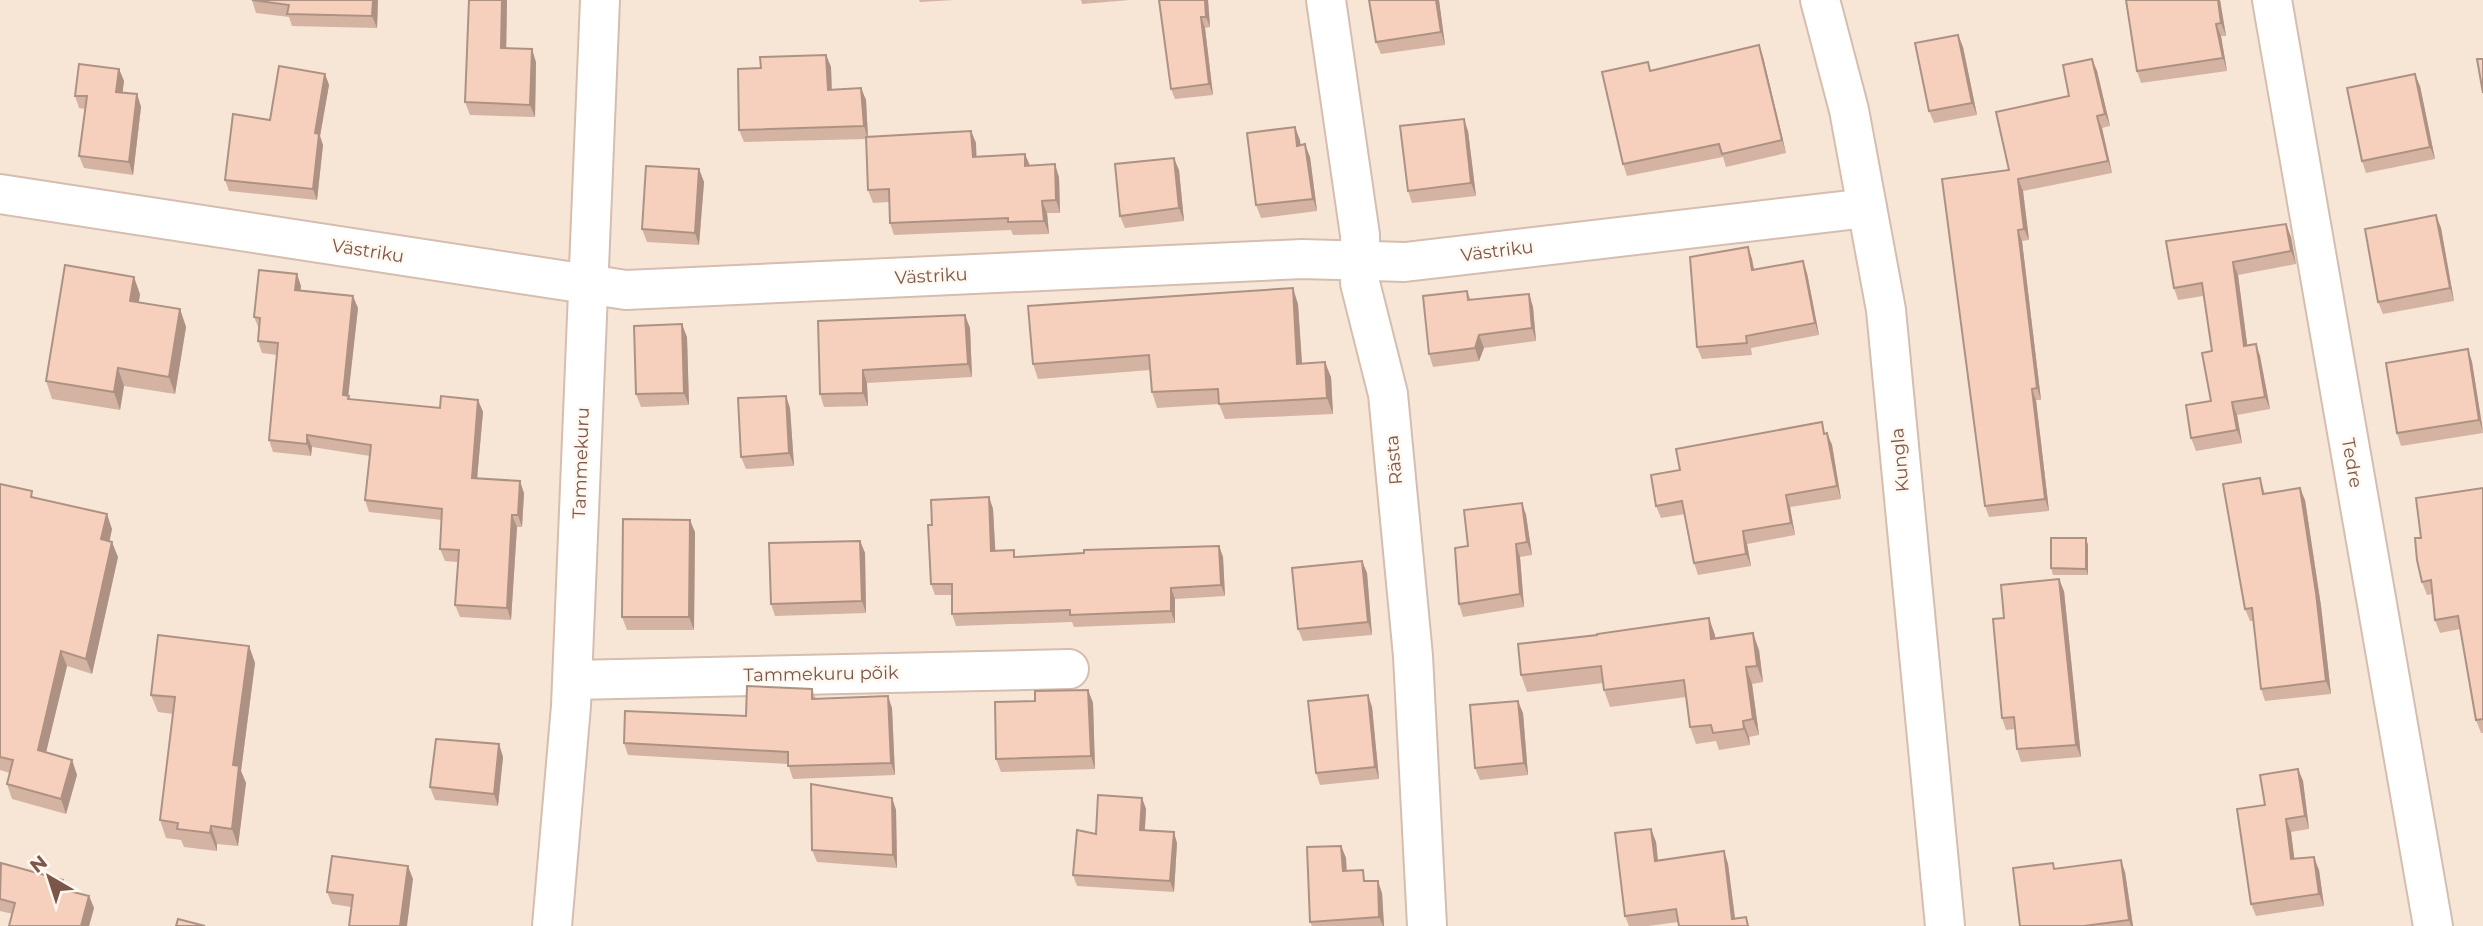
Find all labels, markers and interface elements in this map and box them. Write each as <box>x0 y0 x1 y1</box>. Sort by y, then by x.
street label: Västriku <box>330 234 406 268</box>
street label: Västriku <box>1459 236 1535 266</box>
street label: Västriku <box>894 263 968 289</box>
street label: Tammekuru <box>568 407 594 519</box>
street label: Kungla <box>1886 427 1914 493</box>
street label: Rästa <box>1381 434 1407 486</box>
street label: Tedre <box>2337 436 2367 490</box>
street label: Tammekuru põik <box>743 662 899 686</box>
north arrow <box>14 842 84 912</box>
text: N <box>25 850 52 878</box>

